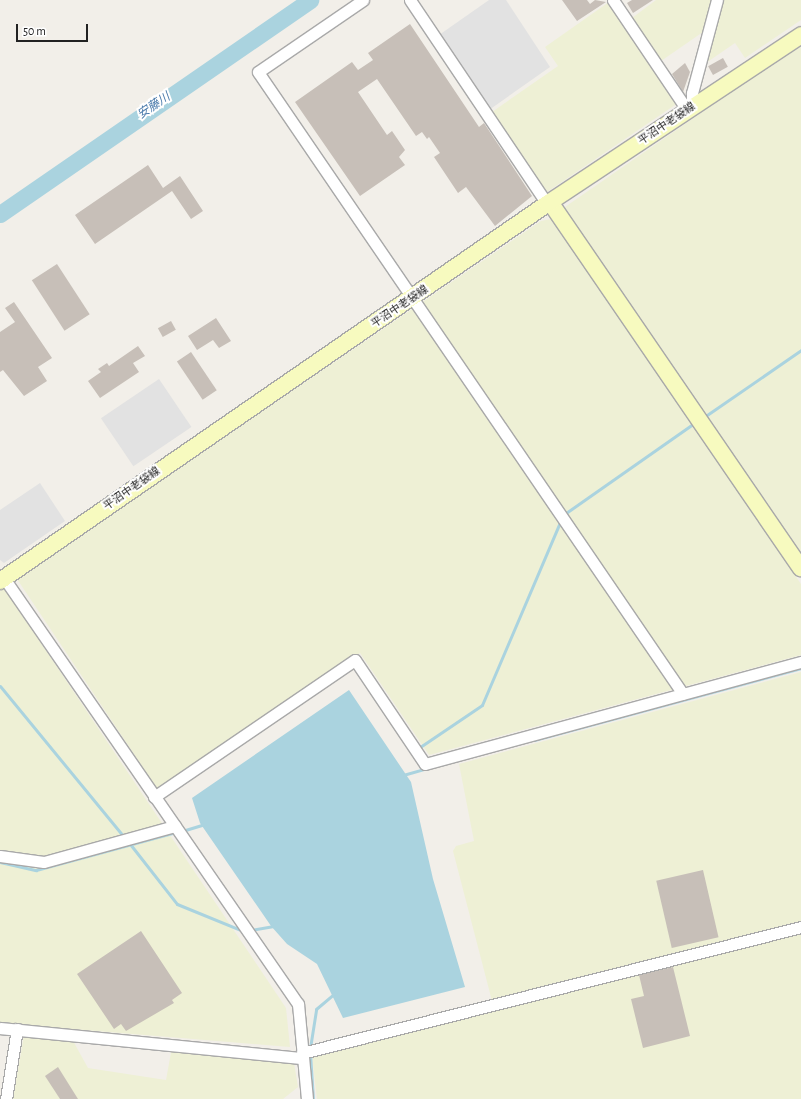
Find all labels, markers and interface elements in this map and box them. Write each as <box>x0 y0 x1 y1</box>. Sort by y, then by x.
scale bar <box>18 16 90 42</box>
text: 50 m <box>23 25 46 37</box>
water label: 安藤川 <box>135 90 173 122</box>
street label: 平沼中老袋線 <box>636 100 698 148</box>
street label: 平沼中老袋線 <box>369 283 431 331</box>
street label: 平沼中老袋線 <box>101 465 163 513</box>

